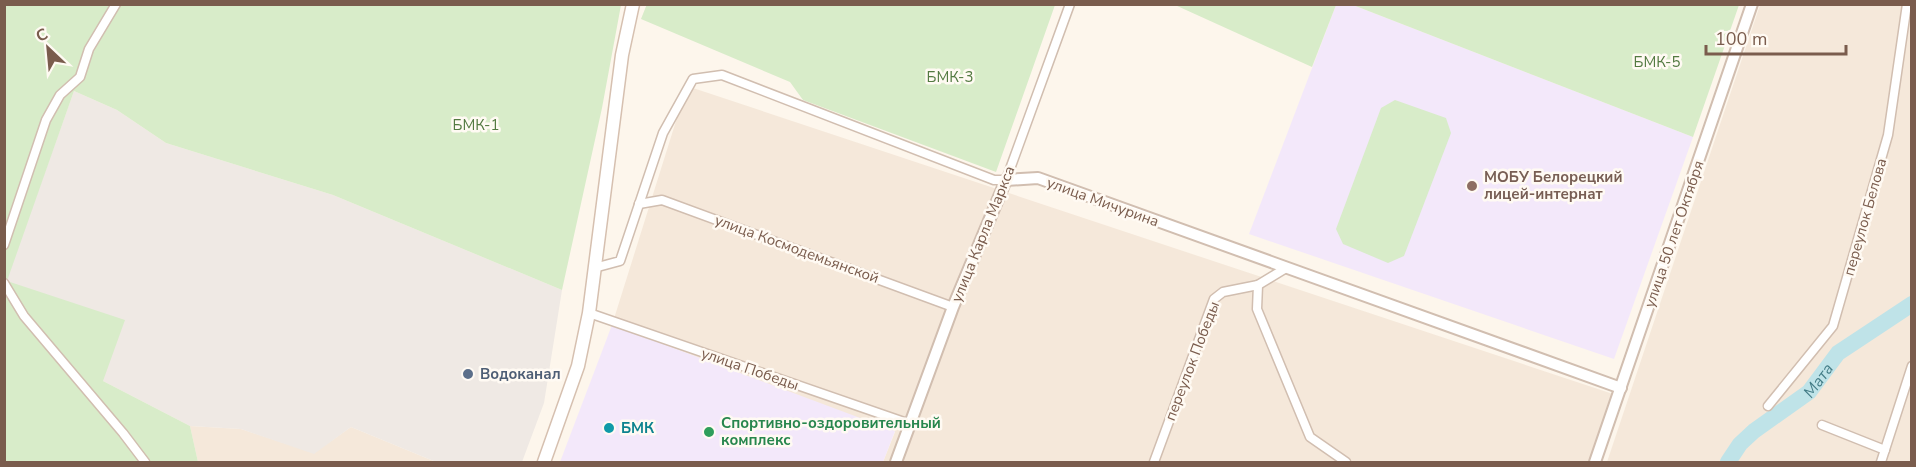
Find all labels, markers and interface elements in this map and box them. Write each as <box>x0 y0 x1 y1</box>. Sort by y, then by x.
north arrow <box>18 18 78 78</box>
scale bar <box>1706 18 1846 56</box>
text: С <box>32 23 52 48</box>
text: 100 m <box>1715 27 1767 51</box>
park label: БМК-5 <box>1634 52 1680 72</box>
park label: БМК-3 <box>927 67 973 87</box>
park label: БМК-1 <box>453 115 499 135</box>
street label: переулок Белова <box>1839 156 1891 278</box>
street label: улица 50 лет Октября <box>1639 158 1709 310</box>
street label: улица Карла Маркса <box>946 163 1020 305</box>
place label: МОБУ Белорецкий лицей-интернат <box>1484 167 1622 204</box>
street label: улица Мичурина <box>1044 172 1162 232</box>
marker: МОБУ Белорецкий лицей-интернат <box>1465 179 1479 193</box>
street label: улица Космодемьянской <box>712 210 882 288</box>
street label: переулок Победы <box>1160 298 1224 424</box>
street label: улица Победы <box>699 343 801 395</box>
water label: Мата <box>1798 359 1839 403</box>
place label: Водоканал <box>480 364 561 384</box>
marker: Водоканал <box>461 367 475 381</box>
place label: Спортивно-оздоровительный комплекс <box>721 413 941 450</box>
place label: БМК <box>621 418 655 438</box>
marker: БМК <box>602 421 616 435</box>
marker: Спортивно-оздоровительный комплекс <box>702 425 716 439</box>

